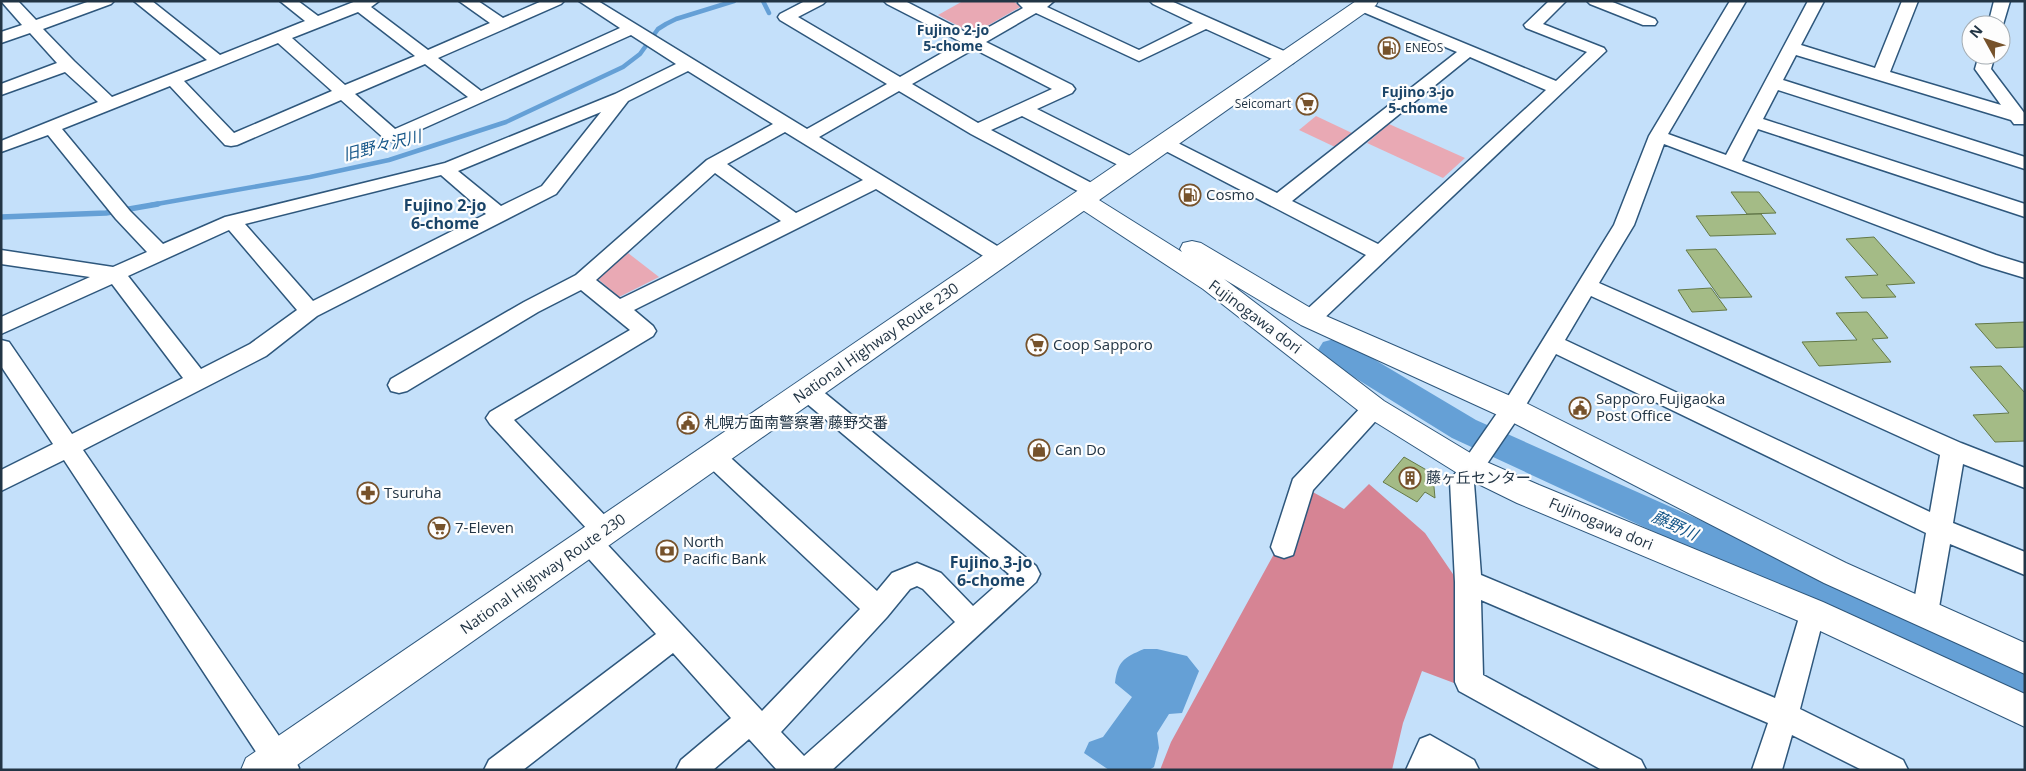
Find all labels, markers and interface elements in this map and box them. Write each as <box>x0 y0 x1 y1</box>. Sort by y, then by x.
north arrow <box>1961 15 2011 65</box>
district label: Fujino 2-jo 5-chome <box>917 20 990 55</box>
text: N <box>1965 21 1987 42</box>
fuel station icon: ENEOS <box>1377 36 1401 60</box>
place label: ENEOS <box>1405 39 1443 56</box>
district label: Fujino 3-jo 5-chome <box>1382 82 1455 117</box>
supermarket icon: Seicomart <box>1295 92 1319 116</box>
place label: Seicomart <box>1235 95 1291 112</box>
water label: 旧野々沢川 <box>341 124 425 165</box>
fuel station icon: Cosmo <box>1178 183 1202 207</box>
place label: Cosmo <box>1206 184 1255 204</box>
district label: Fujino 2-jo 6-chome <box>404 194 486 234</box>
street label: Fujinogawa dori <box>1205 275 1306 358</box>
street label: National Highway Route 230 <box>789 277 962 407</box>
supermarket icon: Coop Sapporo <box>1025 333 1049 357</box>
place label: Coop Sapporo <box>1053 334 1153 354</box>
place label: Sapporo Fujigaoka Post Office <box>1596 388 1725 425</box>
public building icon: Sapporo Fujigaoka Post Office <box>1568 396 1592 420</box>
public building icon: 札幌方面南警察署 藤野交番 <box>676 411 700 435</box>
place label: 札幌方面南警察署 藤野交番 <box>704 412 888 432</box>
shop icon: Can Do <box>1027 438 1051 462</box>
place label: Can Do <box>1055 439 1106 459</box>
building icon: 藤ヶ丘センター <box>1398 466 1422 490</box>
place label: 藤ヶ丘センター <box>1426 467 1531 487</box>
pharmacy icon: Tsuruha <box>356 481 380 505</box>
place label: Tsuruha <box>384 482 441 502</box>
street label: Fujinogawa dori <box>1546 492 1656 554</box>
water label: 藤野川 <box>1649 505 1703 546</box>
street label: National Highway Route 230 <box>456 508 629 638</box>
supermarket icon: 7-Eleven <box>427 516 451 540</box>
place label: 7-Eleven <box>455 517 514 537</box>
place label: North Pacific Bank <box>683 531 766 568</box>
bank icon: North Pacific Bank <box>655 539 679 563</box>
district label: Fujino 3-jo 6-chome <box>950 551 1032 591</box>

